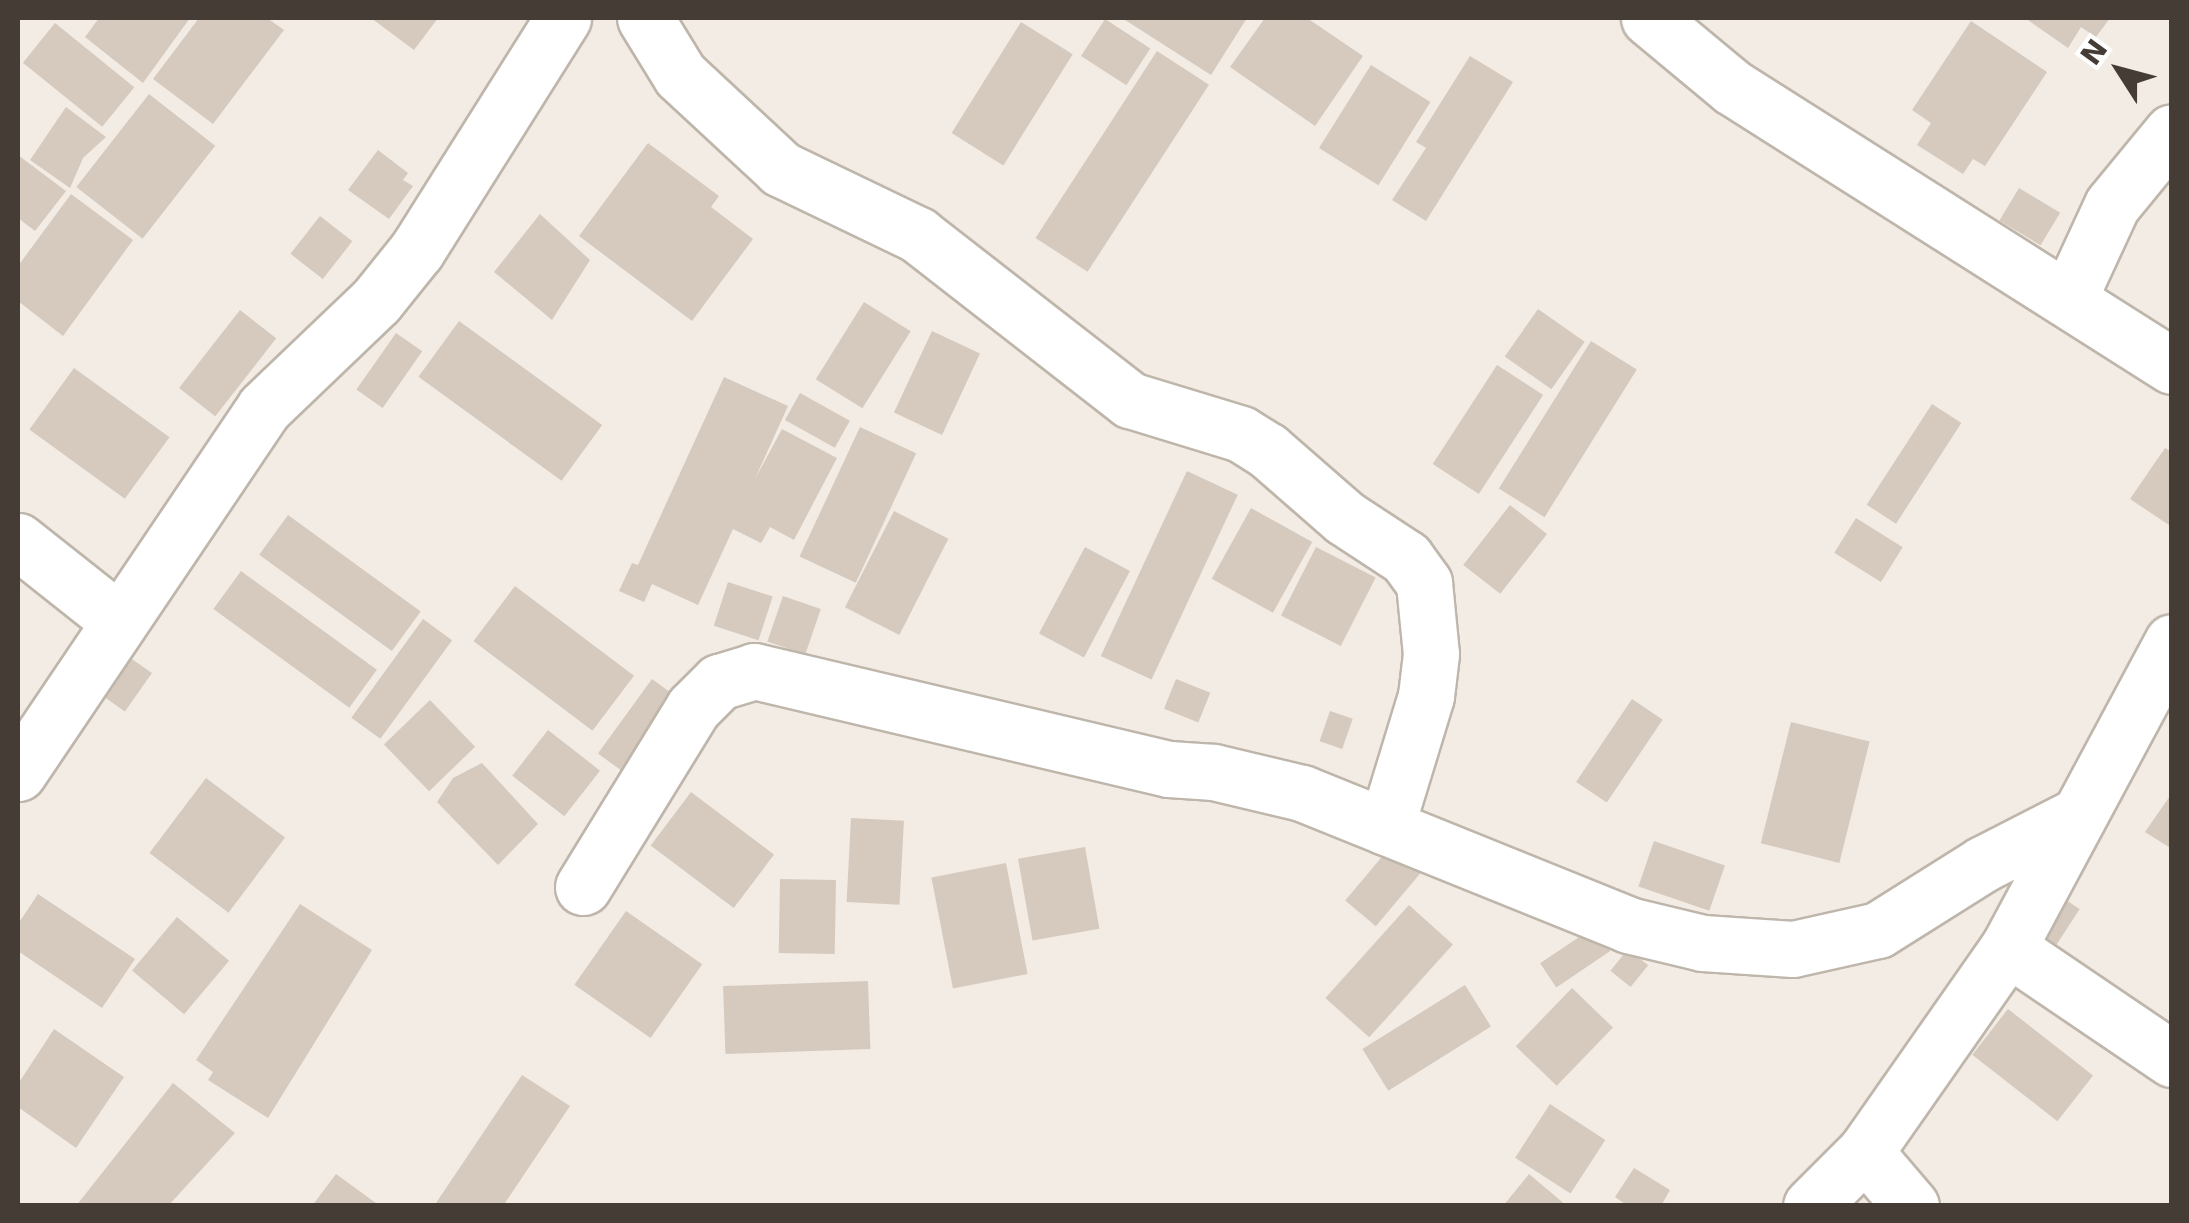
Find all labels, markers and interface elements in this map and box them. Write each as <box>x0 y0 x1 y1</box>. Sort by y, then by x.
north arrow <box>2069 20 2169 120</box>
text: N <box>2074 33 2115 71</box>

